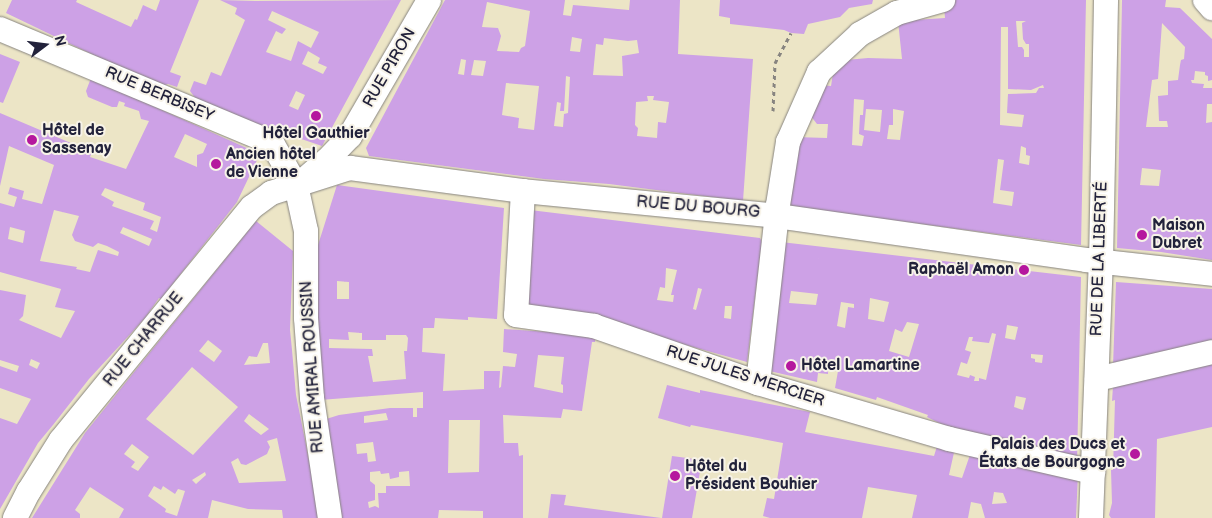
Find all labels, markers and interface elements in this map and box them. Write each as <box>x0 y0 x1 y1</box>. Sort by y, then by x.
north arrow <box>20 20 70 70</box>
street label: RUE PIRON <box>360 25 420 111</box>
text: N <box>50 34 70 48</box>
street label: RUE BERBISEY <box>102 63 216 127</box>
marker: Hôtel Gauthier <box>310 110 322 122</box>
place label: Hôtel de Sassenay <box>42 121 111 159</box>
place label: Hôtel Gauthier <box>262 124 370 144</box>
marker: Hôtel de Sassenay <box>26 134 38 146</box>
place label: Ancien hôtel de Vienne <box>226 145 316 183</box>
marker: Ancien hôtel de Vienne <box>210 158 222 170</box>
street label: RUE DE LA LIBERTÉ <box>1088 181 1112 337</box>
street label: RUE DU BOURG <box>635 193 761 223</box>
place label: Maison Dubret <box>1152 216 1205 254</box>
marker: Maison Dubret <box>1136 229 1148 241</box>
place label: Raphaël Amon <box>908 260 1014 280</box>
marker: Raphaël Amon <box>1018 264 1030 276</box>
street label: RUE AMIRAL ROUSSIN <box>297 280 329 454</box>
street label: RUE CHARRUE <box>100 289 188 391</box>
street label: RUE JULES MERCIER <box>663 342 827 412</box>
place label: Hôtel Lamartine <box>801 356 920 376</box>
marker: Hôtel Lamartine <box>785 360 797 372</box>
place label: Palais des Ducs et États de Bourgogne <box>979 435 1125 473</box>
marker: Palais des Ducs et États de Bourgogne <box>1129 448 1141 460</box>
place label: Hôtel du Président Bouhier <box>685 457 817 495</box>
marker: Hôtel du Président Bouhier <box>669 470 681 482</box>

